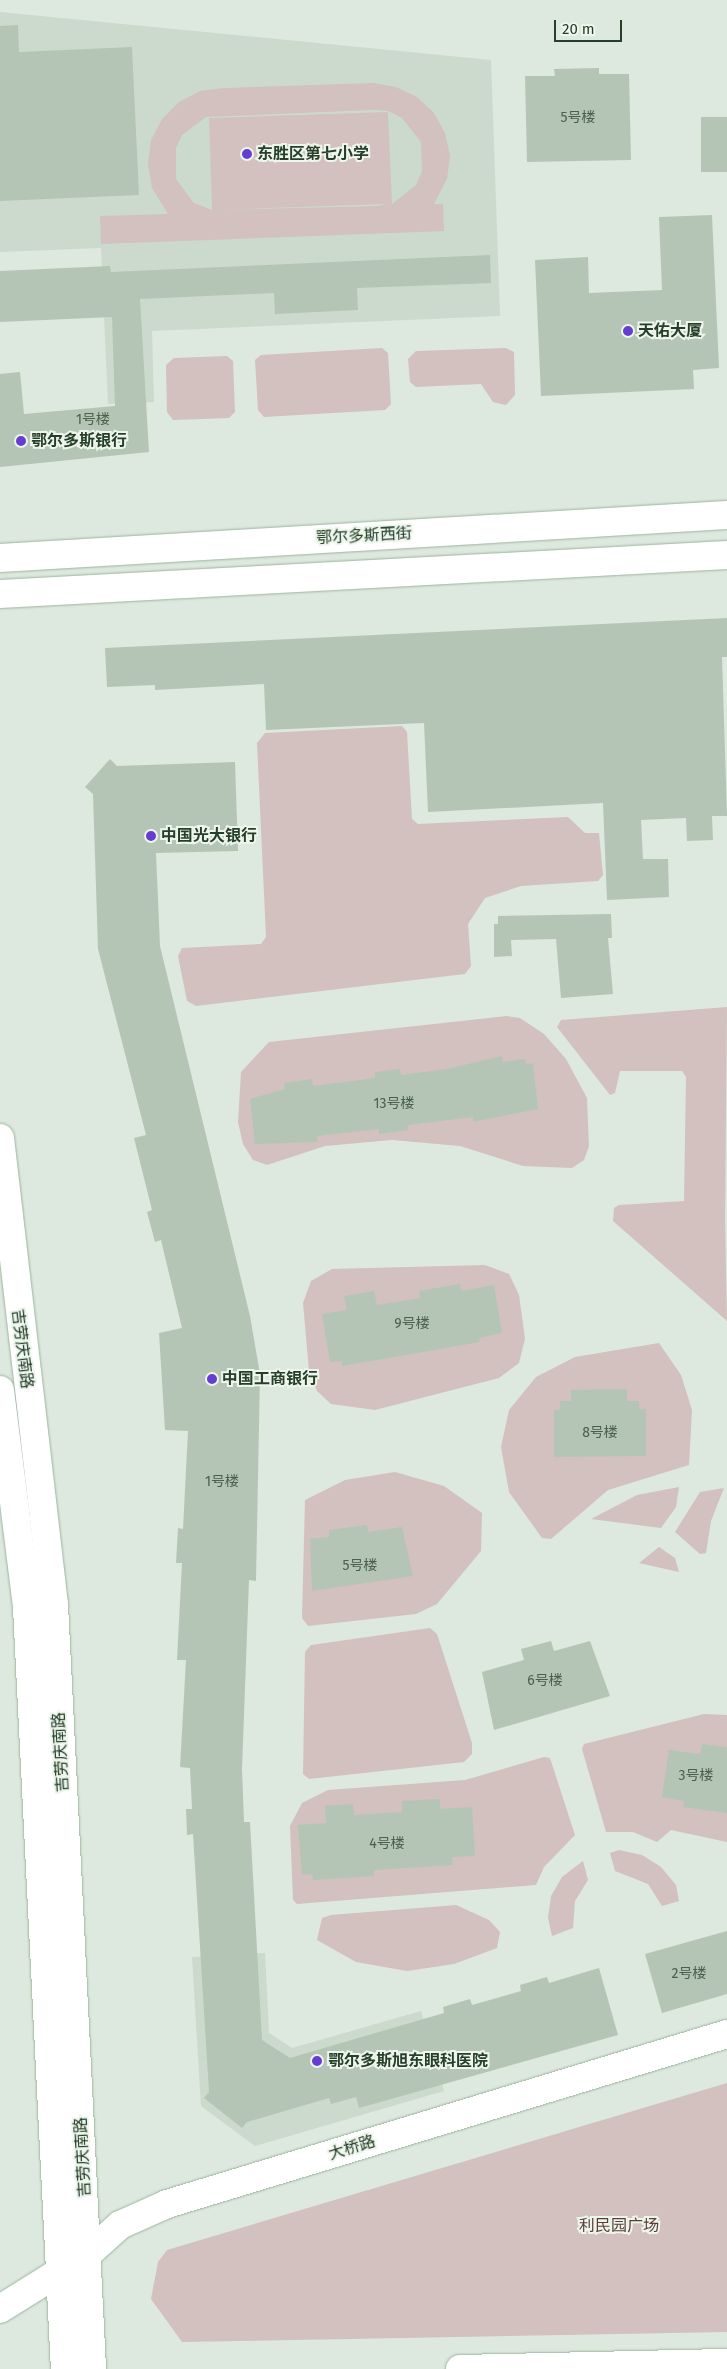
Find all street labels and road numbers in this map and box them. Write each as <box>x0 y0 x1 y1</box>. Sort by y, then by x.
street label: 鄂尔多斯西街 <box>316 524 412 548</box>
street label: 吉劳庆南路 <box>8 1308 36 1390</box>
street label: 吉劳庆南路 <box>49 1712 73 1792</box>
street label: 吉劳庆南路 <box>71 2117 95 2197</box>
street label: 大桥路 <box>326 2132 378 2164</box>

